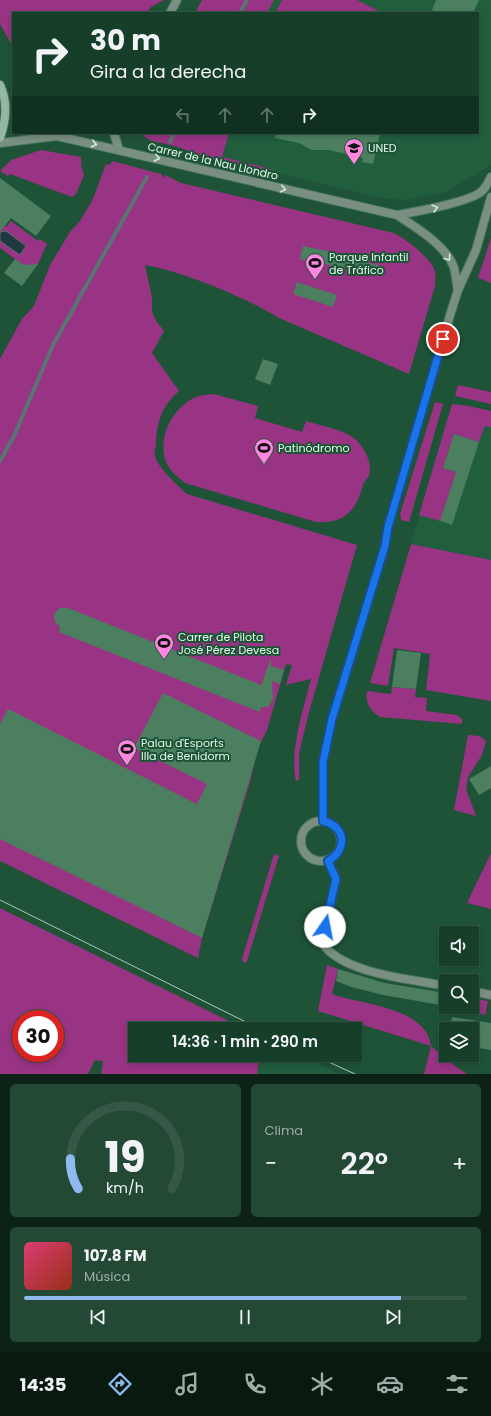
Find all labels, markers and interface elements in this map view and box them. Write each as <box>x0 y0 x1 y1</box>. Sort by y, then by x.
text: 30 m <box>90 21 161 60</box>
icon: right <box>24 28 76 80</box>
text: Gira a la derecha <box>90 59 246 84</box>
icon: left <box>172 104 194 126</box>
icon: ahead <box>214 104 236 126</box>
icon: ahead <box>256 104 278 126</box>
icon: right <box>298 104 320 126</box>
school or university icon: UNED <box>343 137 365 165</box>
street label: Carrer de la Nau Llondro <box>146 138 280 184</box>
one-way arrow <box>90 139 97 147</box>
place label: UNED <box>368 140 397 156</box>
one-way arrow <box>153 154 160 162</box>
one-way arrow <box>280 184 286 192</box>
one-way arrow <box>431 204 438 213</box>
place label: Parque Infantil de Tráfico <box>329 249 408 278</box>
sports icon: Parque Infantil de Tráfico <box>304 252 326 280</box>
one-way arrow <box>443 254 451 261</box>
pin <box>426 322 460 356</box>
icon: arrive <box>432 328 454 350</box>
sports icon: Patinódromo <box>253 437 275 465</box>
place label: Patinódromo <box>278 440 350 456</box>
place label: Carrer de Pilota José Pérez Devesa <box>178 629 279 658</box>
sports icon: Carrer de Pilota José Pérez Devesa <box>153 632 175 660</box>
place label: Palau d'Esports Illa de Benidorm <box>141 735 230 764</box>
sports icon: Palau d'Esports Illa de Benidorm <box>116 738 138 766</box>
position arrow <box>304 906 346 948</box>
map controls <box>439 926 479 1062</box>
button: sound <box>439 926 479 966</box>
button: search <box>439 974 479 1014</box>
speed limit sign: 30 <box>12 1010 64 1062</box>
button: layers <box>439 1022 479 1062</box>
text: 14:36 · 1 min · 290 m <box>172 1031 318 1052</box>
text: Clima <box>265 1121 303 1140</box>
text: 19 <box>105 1127 146 1186</box>
text: 22° <box>340 1142 388 1185</box>
text: − <box>265 1148 277 1179</box>
text: + <box>452 1148 467 1179</box>
text: km/h <box>106 1177 144 1197</box>
text: 107.8 FM <box>84 1245 147 1266</box>
text: Música <box>84 1267 130 1286</box>
icon: previous <box>87 1306 109 1328</box>
icon: pause <box>234 1306 256 1328</box>
icon: next <box>382 1306 404 1328</box>
icon: directions <box>106 1370 134 1398</box>
icon: music <box>173 1370 201 1398</box>
icon: phone <box>241 1370 269 1398</box>
icon: climate <box>308 1370 336 1398</box>
icon: car <box>376 1370 404 1398</box>
icon: filters <box>443 1370 471 1398</box>
text: 14:35 <box>20 1372 66 1397</box>

